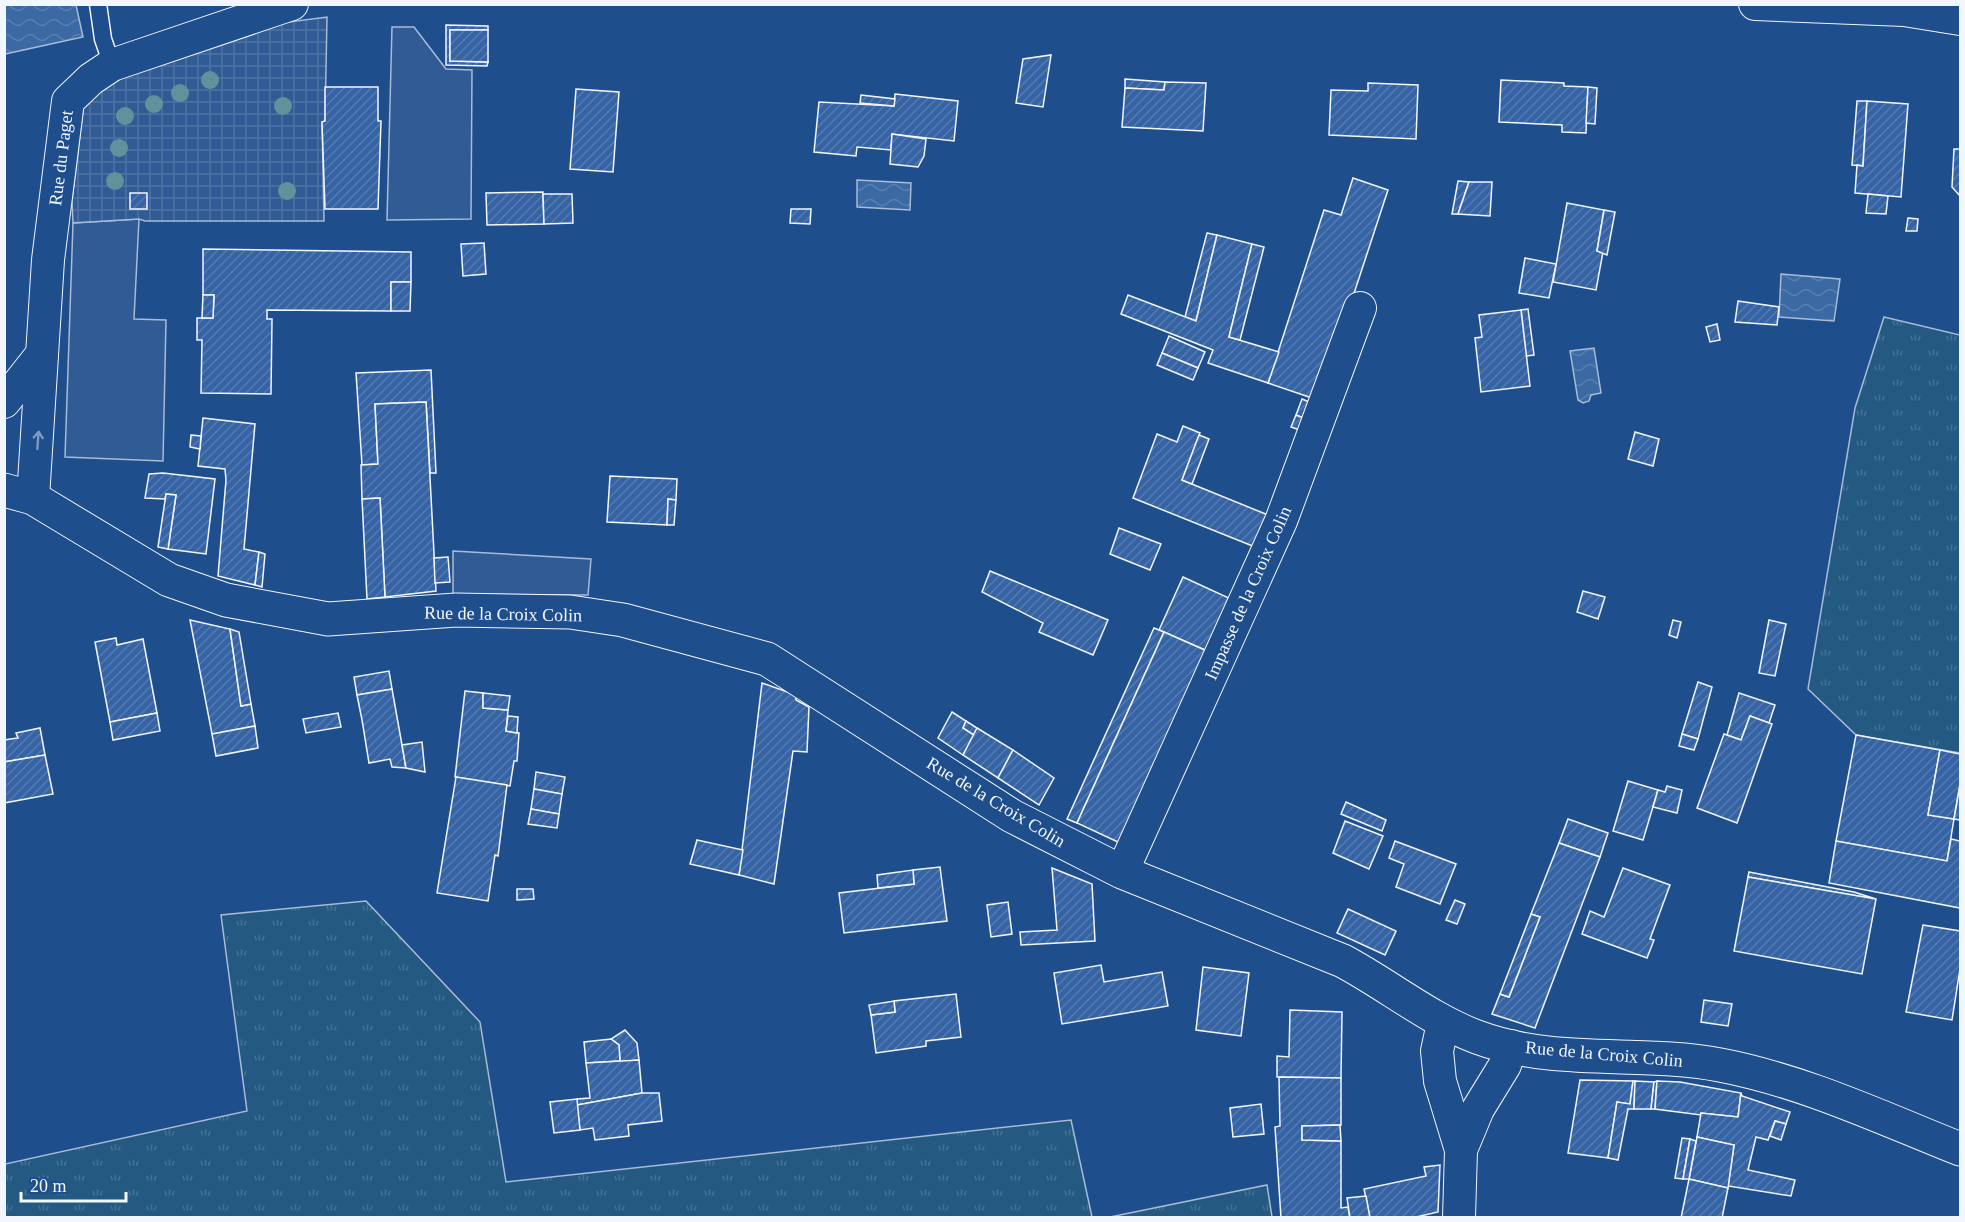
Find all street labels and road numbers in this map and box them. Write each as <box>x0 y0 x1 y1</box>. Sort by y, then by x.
street label: Rue du Paget <box>45 109 77 207</box>
street label: Impasse de la Croix Colin <box>1201 503 1295 683</box>
street label: Rue de la Croix Colin <box>424 603 582 625</box>
street label: Rue de la Croix Colin <box>923 753 1069 851</box>
street label: Rue de la Croix Colin <box>1524 1037 1684 1071</box>

